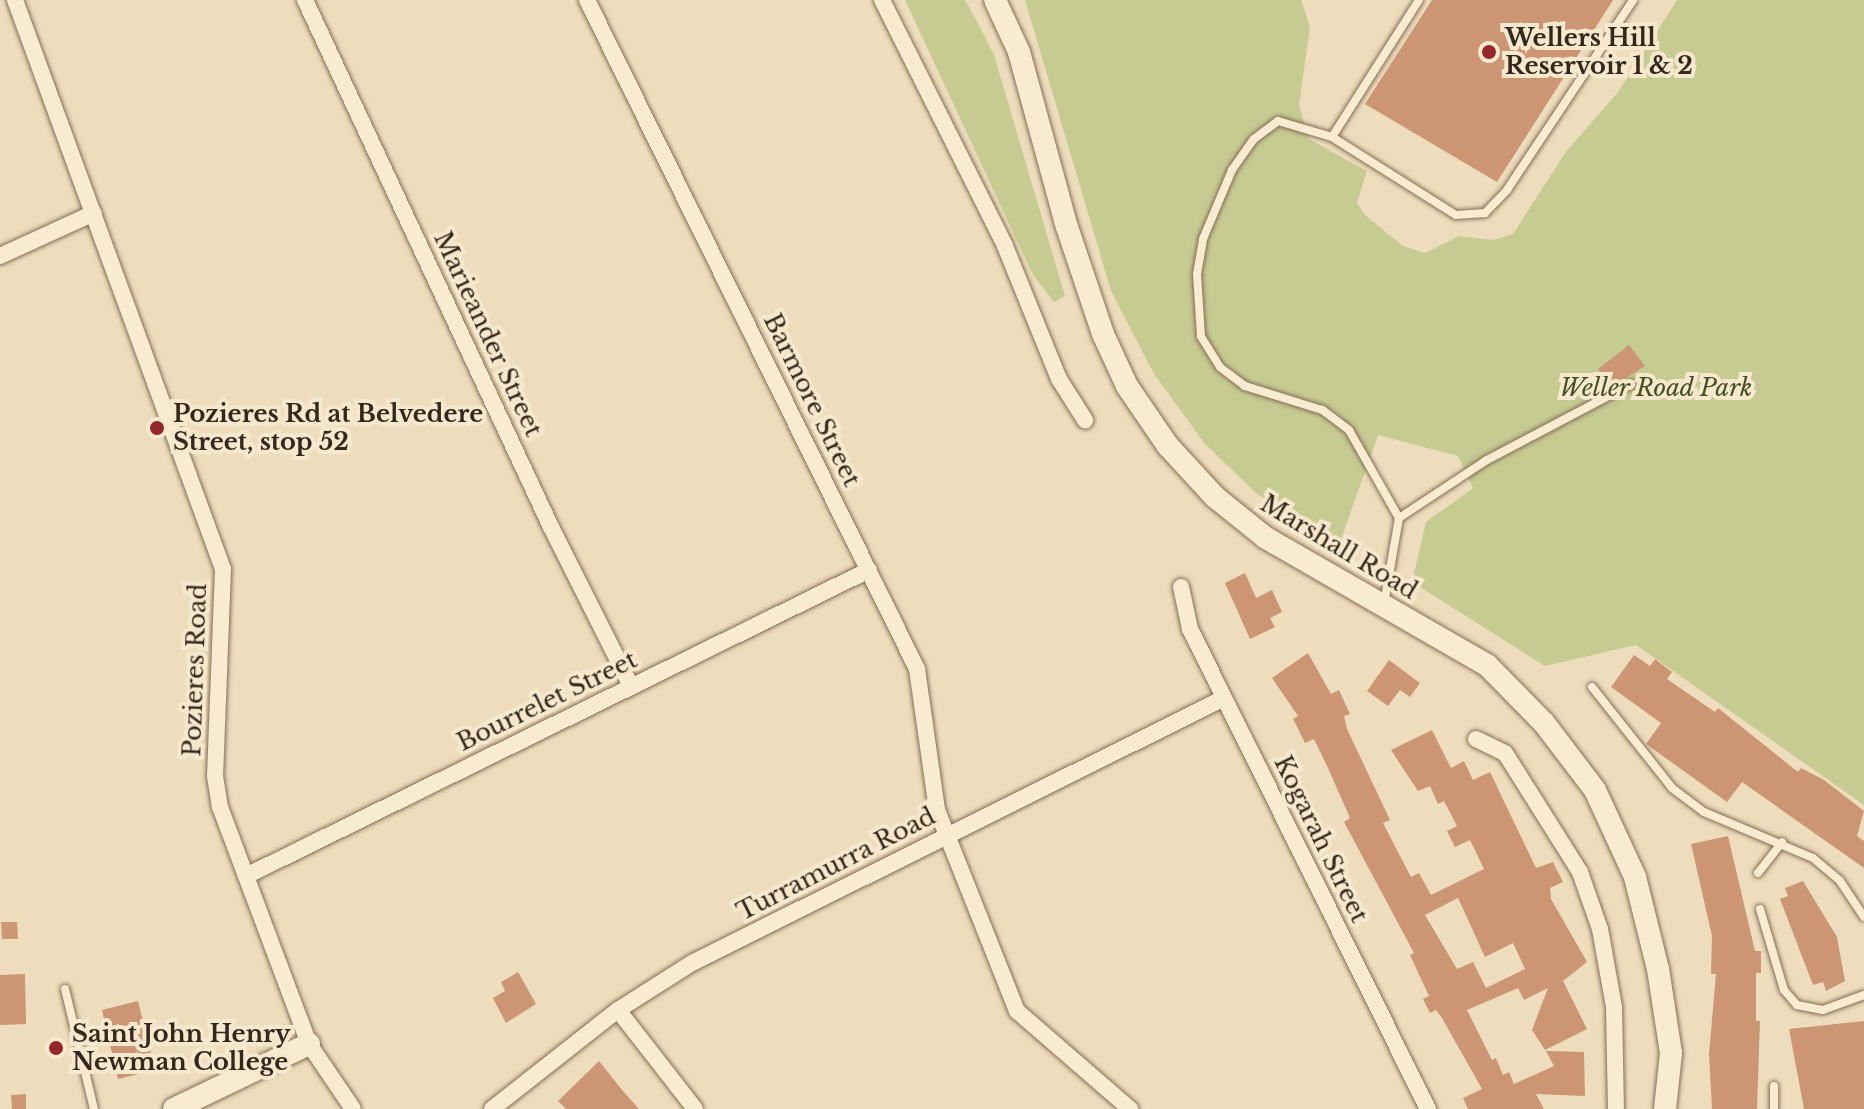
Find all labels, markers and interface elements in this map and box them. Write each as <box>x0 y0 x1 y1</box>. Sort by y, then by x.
place label: Wellers Hill Reservoir 1 & 2 <box>1505 24 1693 80</box>
marker: Wellers Hill Reservoir 1 & 2 <box>1480 43 1498 61</box>
street label: Marieander Street <box>428 227 548 441</box>
street label: Barmore Street <box>758 309 866 491</box>
park label: Weller Road Park <box>1559 374 1753 402</box>
place label: Pozieres Rd at Belvedere Street, stop 52 <box>173 400 483 456</box>
marker: Pozieres Rd at Belvedere Street, stop 52 <box>148 419 166 437</box>
street label: Marshall Road <box>1255 489 1423 605</box>
street label: Pozieres Road <box>178 583 212 757</box>
street label: Bourrelet Street <box>452 645 642 757</box>
street label: Kogarah Street <box>1268 751 1374 927</box>
street label: Turramurra Road <box>732 801 940 927</box>
place label: Saint John Henry Newman College <box>72 1020 291 1076</box>
marker: Saint John Henry Newman College <box>47 1039 65 1057</box>

